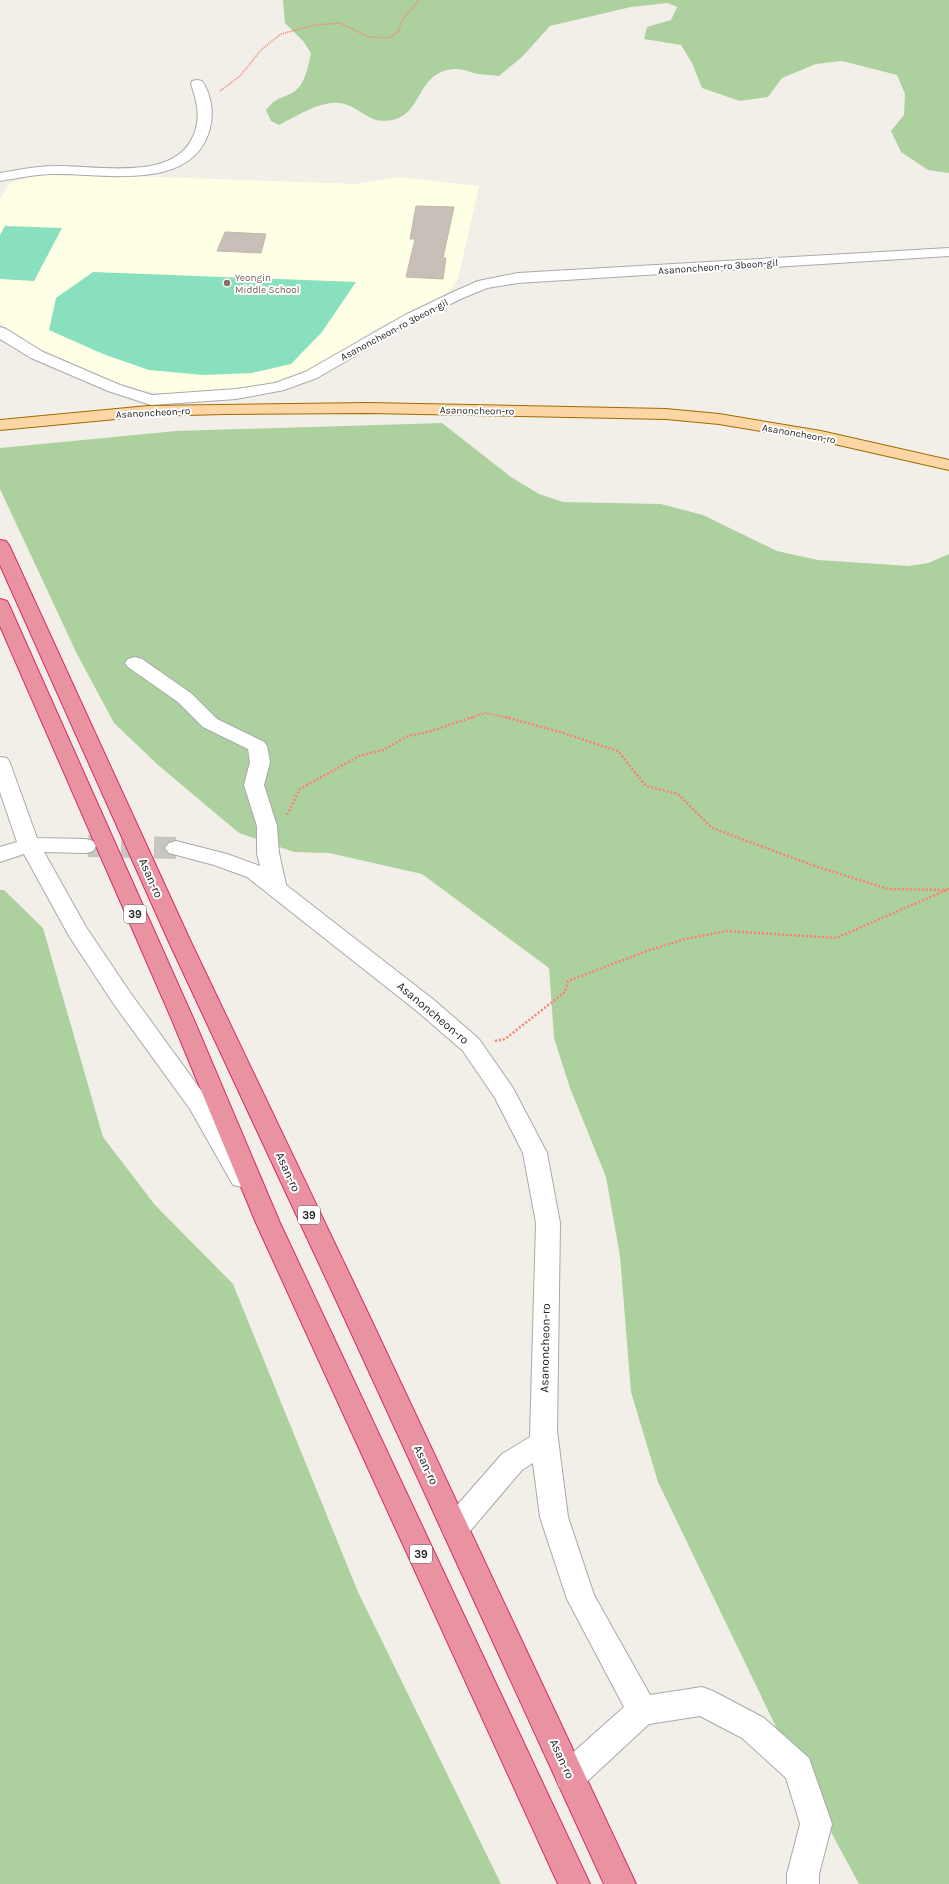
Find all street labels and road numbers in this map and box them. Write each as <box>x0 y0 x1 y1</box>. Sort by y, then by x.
street label: Asanoncheon-ro 3beon-gil <box>658 257 778 277</box>
street label: Asanoncheon-ro 3beon-gil <box>339 296 450 363</box>
street label: Asanoncheon-ro <box>440 404 514 418</box>
street label: Asanoncheon-ro <box>116 405 191 421</box>
street label: Asanoncheon-ro <box>761 422 837 446</box>
street label: Asan-ro <box>136 856 166 900</box>
road number: 39 <box>124 905 146 923</box>
street label: Asanoncheon-ro <box>394 979 472 1047</box>
street label: Asan-ro <box>273 1150 303 1194</box>
road number: 39 <box>298 1206 320 1224</box>
street label: Asanoncheon-ro <box>537 1303 553 1393</box>
street label: Asan-ro <box>411 1443 441 1487</box>
road number: 39 <box>410 1545 432 1563</box>
street label: Asan-ro <box>547 1737 577 1781</box>

